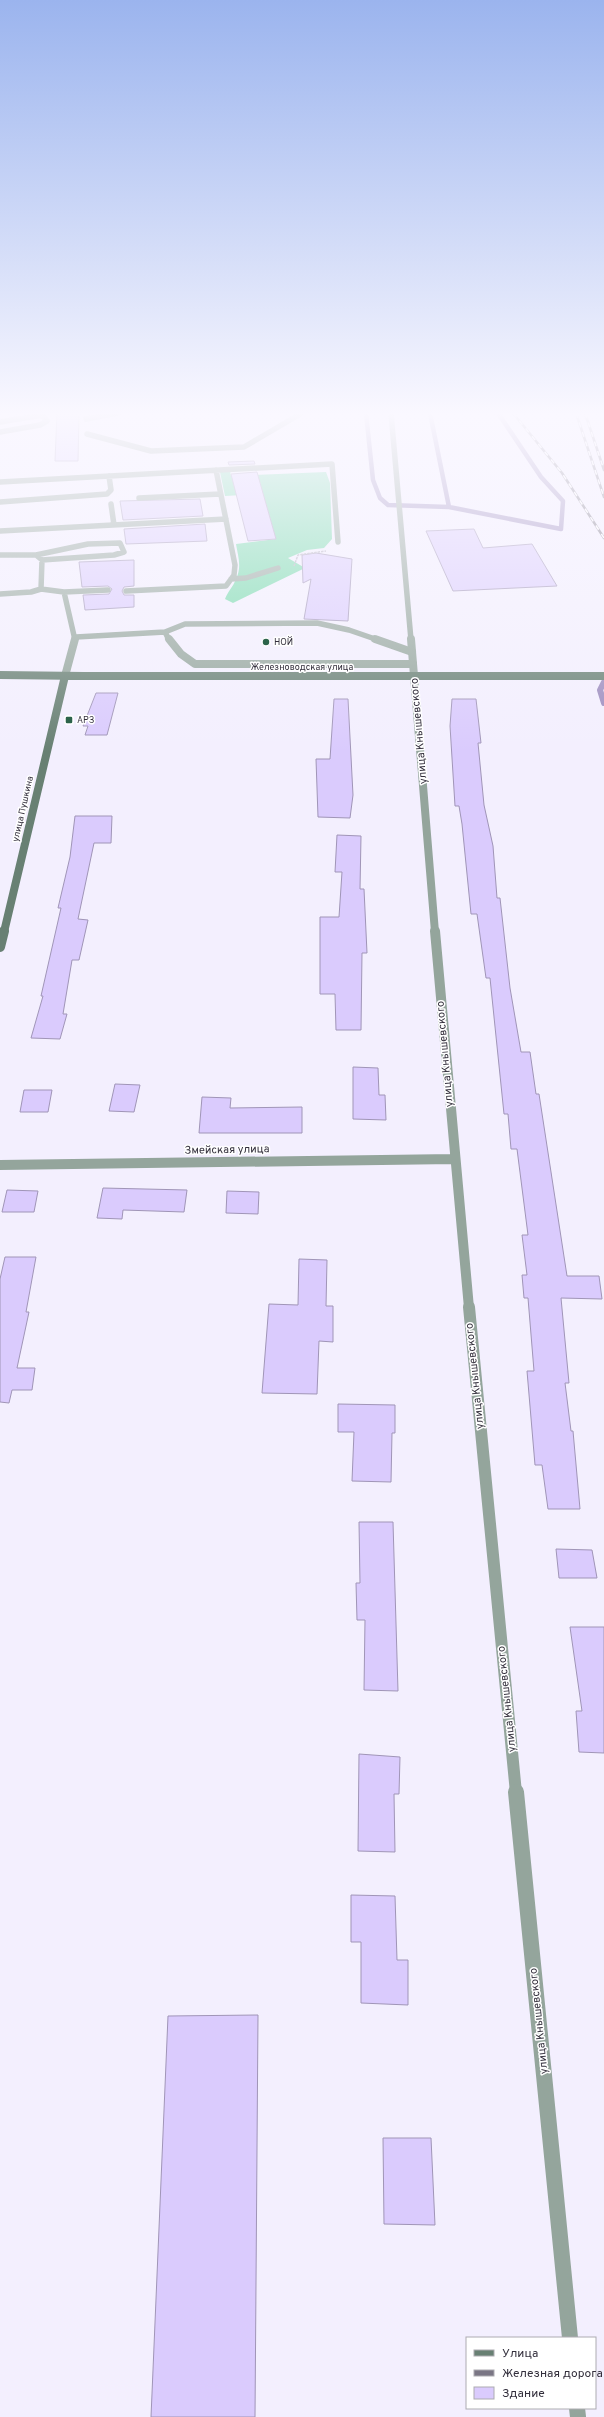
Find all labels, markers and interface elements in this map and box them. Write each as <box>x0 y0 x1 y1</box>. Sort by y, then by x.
place label: НОЙ <box>274 636 293 648</box>
marker: НОЙ <box>261 637 271 647</box>
street label: Железноводская улица <box>251 662 353 673</box>
street label: улица Кнышевского <box>407 677 431 785</box>
marker: АРЗ <box>64 715 74 725</box>
place label: АРЗ <box>77 715 95 726</box>
street label: улица Пушкина <box>10 775 36 843</box>
street label: улица Кнышевского <box>433 1000 457 1108</box>
street label: Змейская улица <box>184 1142 270 1158</box>
street label: улица Кнышевского <box>462 1322 488 1430</box>
street label: улица Кнышевского <box>494 1645 520 1753</box>
street label: улица Кнышевского <box>526 1967 552 2075</box>
legend <box>466 2337 596 2409</box>
text: Улица <box>502 2346 538 2362</box>
text: Железная дорога <box>502 2366 603 2382</box>
text: Здание <box>502 2386 545 2402</box>

